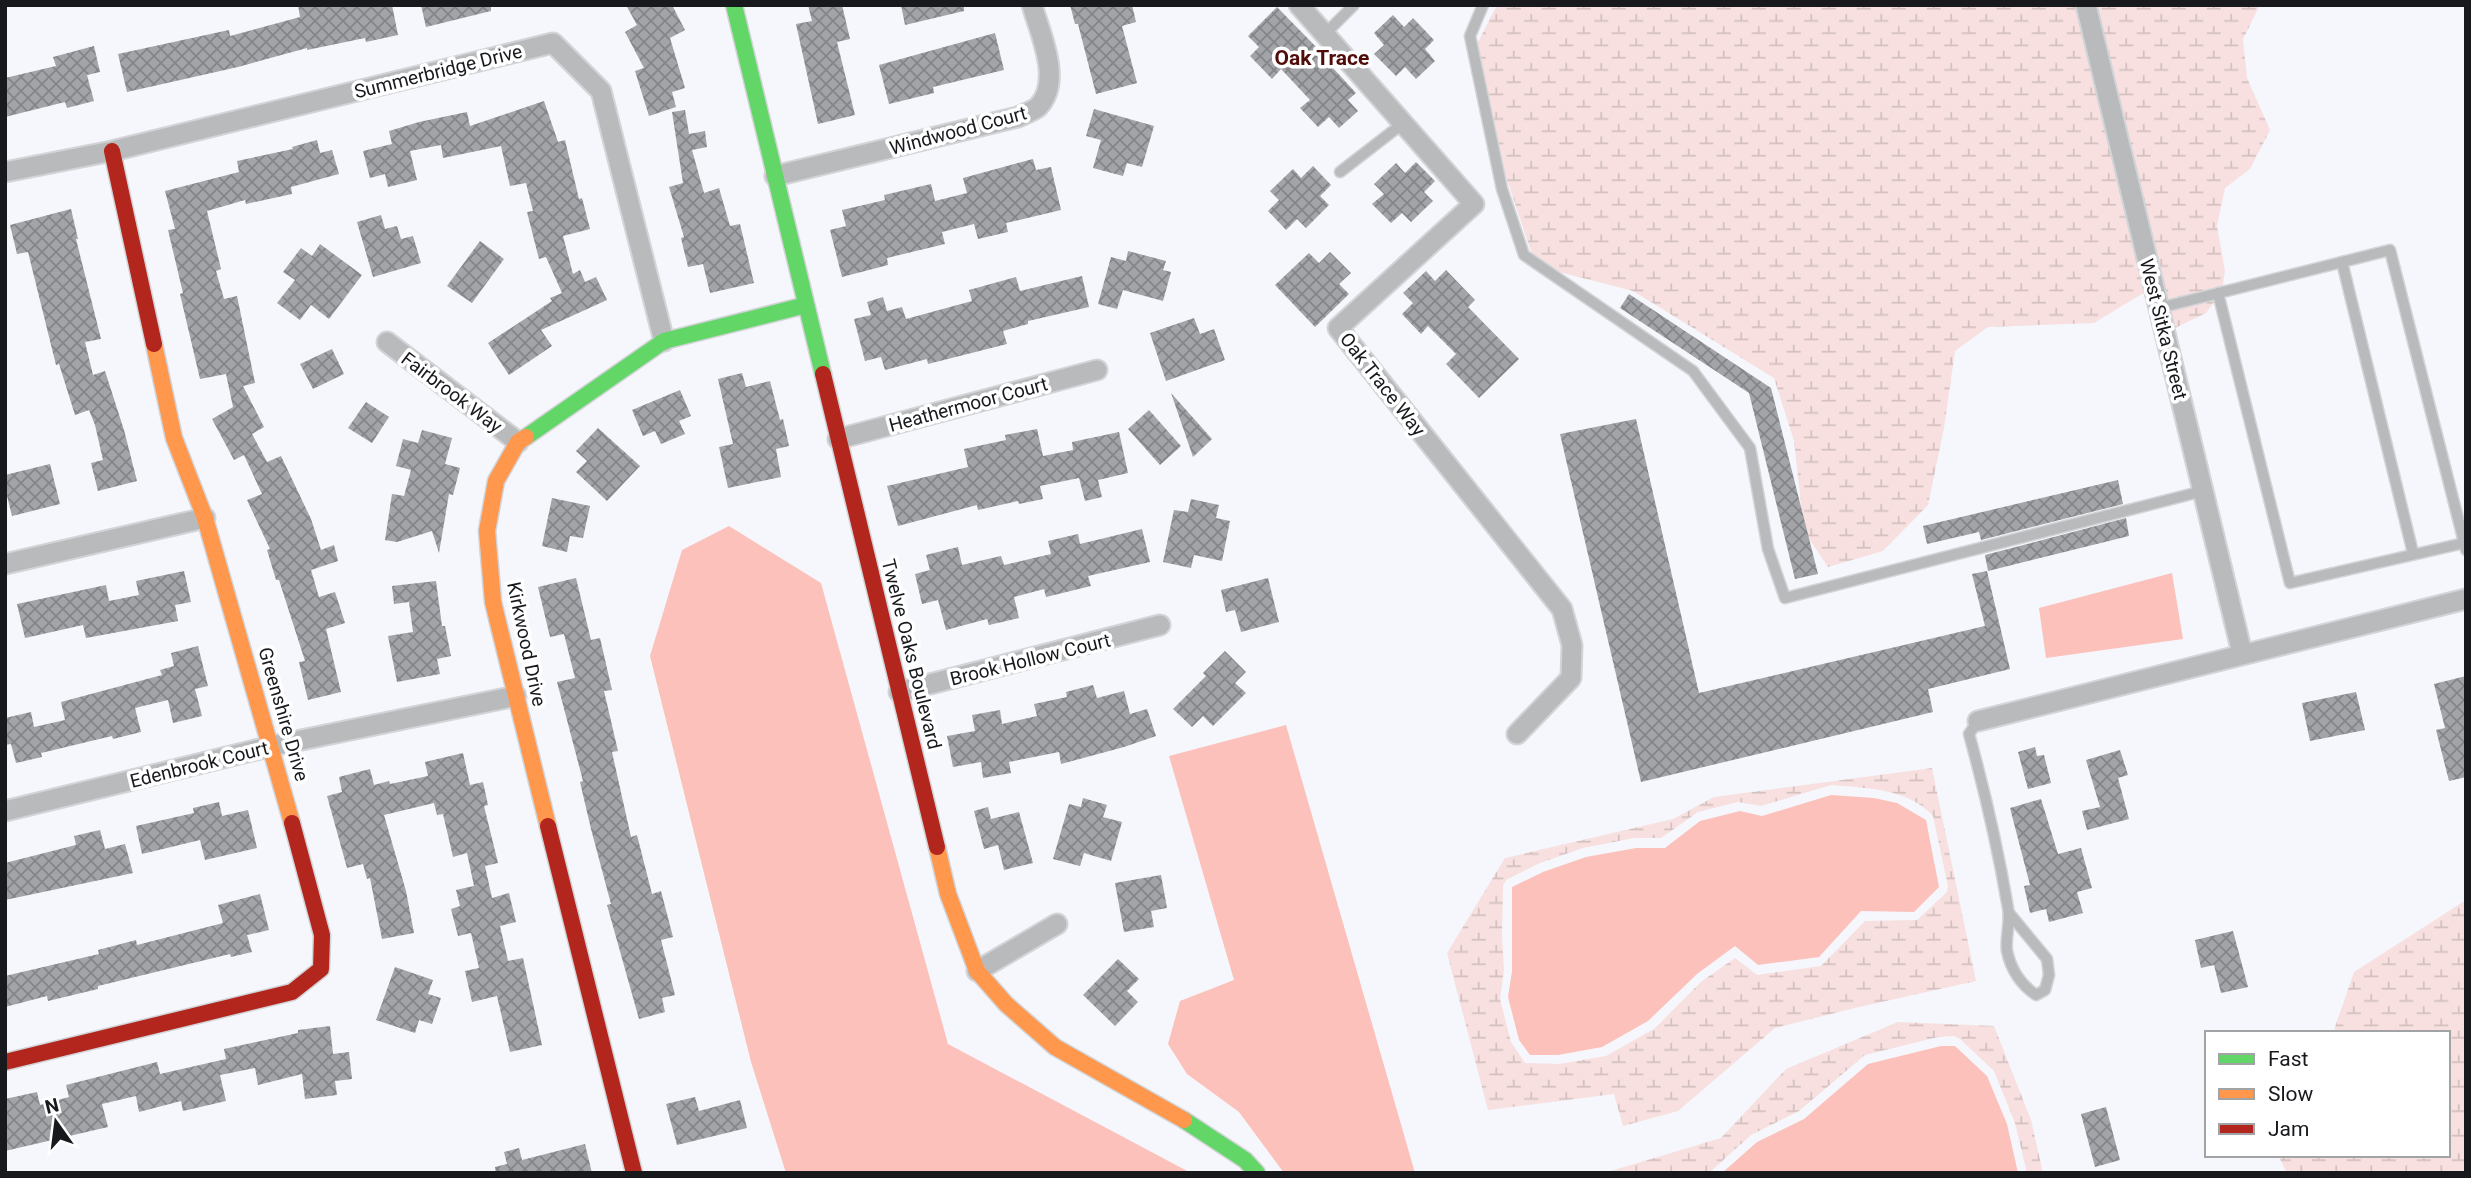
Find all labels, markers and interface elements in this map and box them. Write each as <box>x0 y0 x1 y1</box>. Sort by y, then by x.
street label: Summerbridge Drive <box>352 39 524 103</box>
district label: Oak Trace <box>1275 46 1369 70</box>
street label: Windwood Court <box>887 101 1029 160</box>
street label: West Sitka Street <box>2135 256 2192 402</box>
street label: Oak Trace Way <box>1335 328 1430 441</box>
street label: Fairbrook Way <box>397 347 507 438</box>
street label: Heathermoor Court <box>886 372 1050 437</box>
street label: Twelve Oaks Boulevard <box>877 557 946 752</box>
street label: Kirkwood Drive <box>502 580 551 708</box>
street label: Brook Hollow Court <box>948 628 1113 691</box>
street label: Greenshire Drive <box>253 644 314 784</box>
street label: Edenbrook Court <box>128 736 271 793</box>
legend <box>2205 1031 2450 1157</box>
text: Fast <box>2268 1047 2309 1071</box>
text: Slow <box>2268 1082 2314 1106</box>
north arrow <box>21 1087 91 1157</box>
text: N <box>43 1093 61 1119</box>
text: Jam <box>2268 1117 2309 1141</box>

